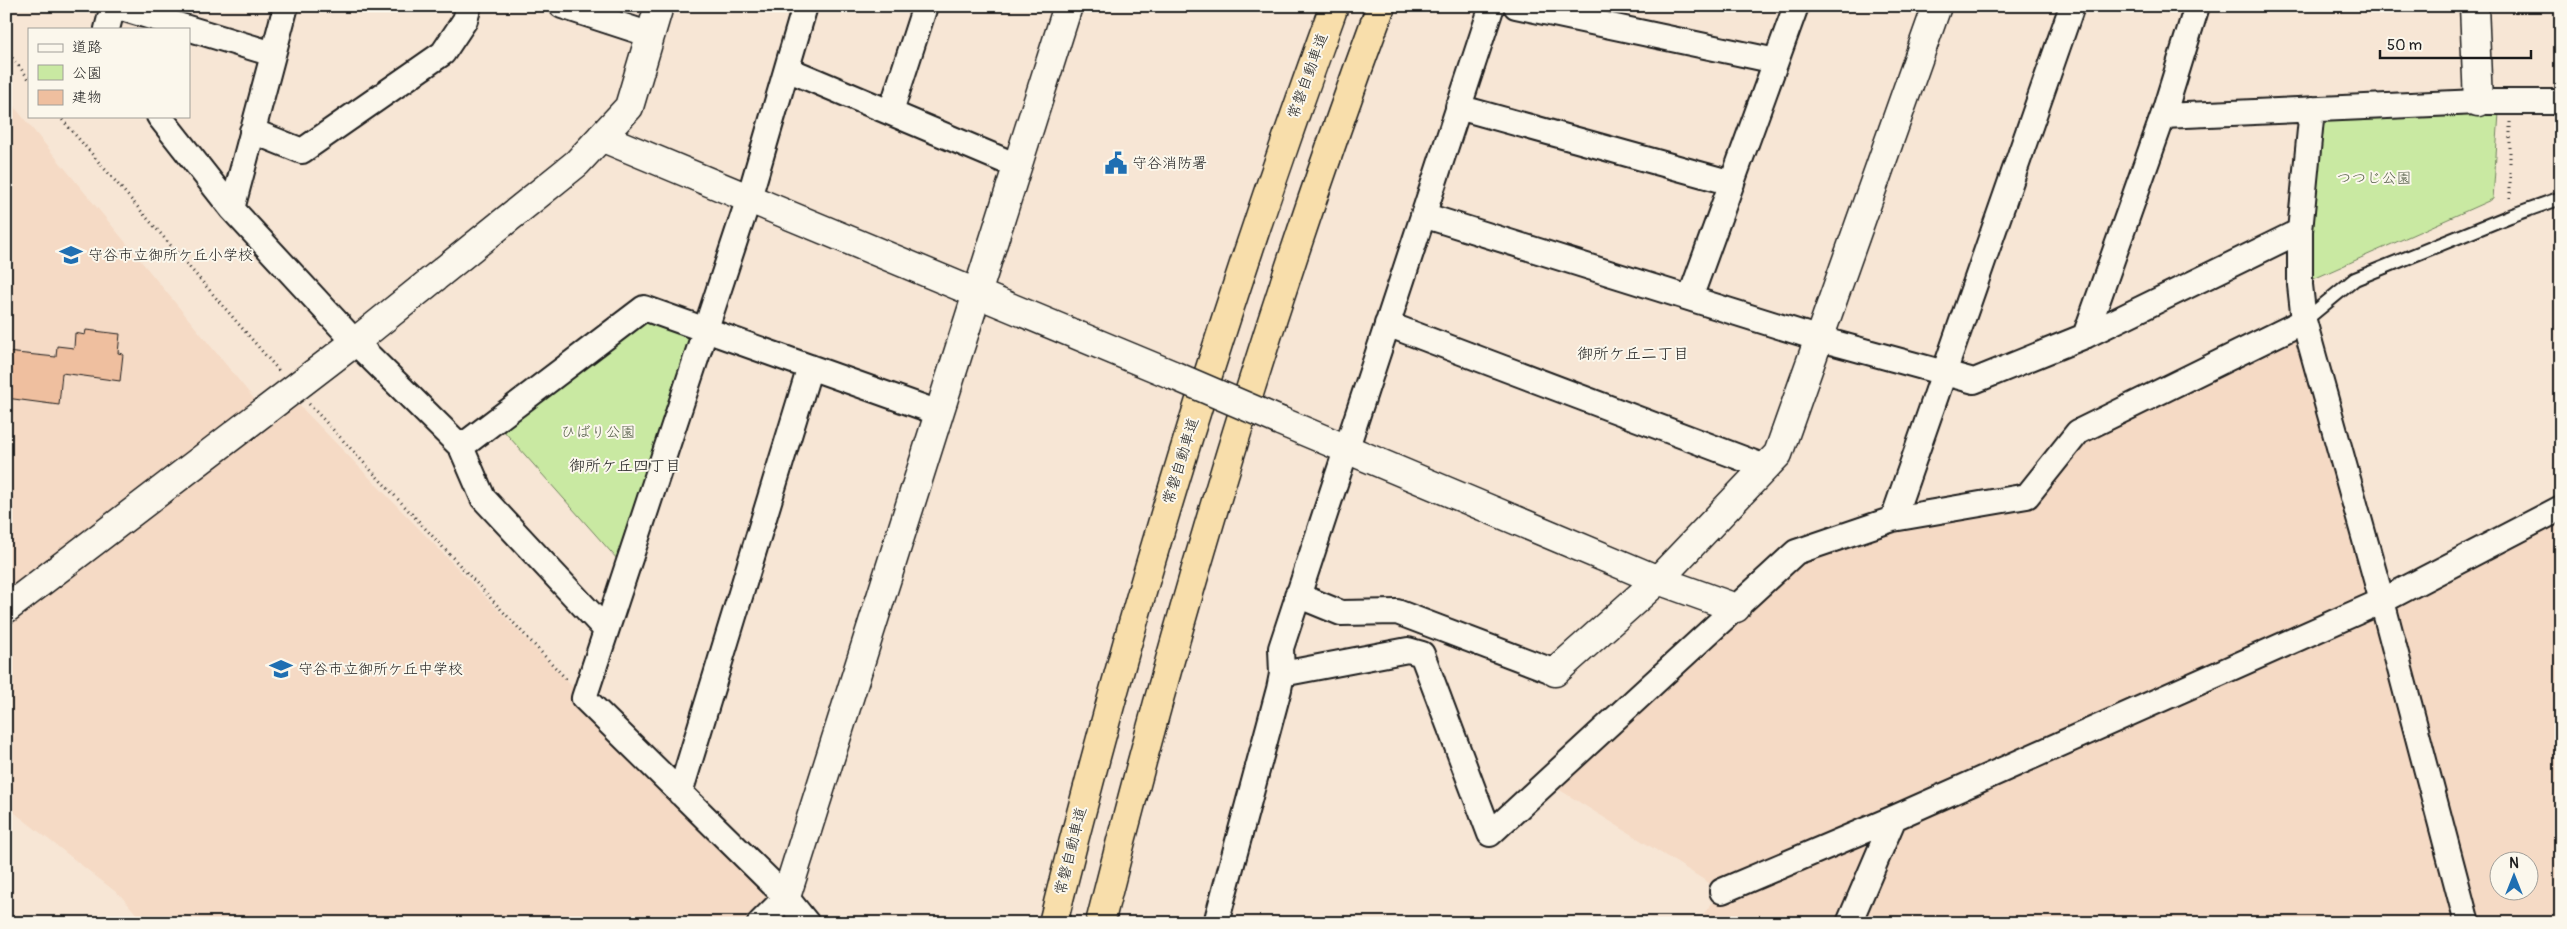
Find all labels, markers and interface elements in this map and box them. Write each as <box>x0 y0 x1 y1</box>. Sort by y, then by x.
legend <box>28 28 190 118</box>
scale bar <box>2380 28 2531 60</box>
street label: 常磐自動車道 <box>1284 30 1332 122</box>
text: 50 m <box>2387 36 2422 55</box>
text: 道路 <box>72 38 102 57</box>
text: 公園 <box>72 64 102 83</box>
text: 建物 <box>72 88 102 107</box>
public building icon: 守谷消防署 <box>1103 150 1129 176</box>
place label: 守谷消防署 <box>1132 154 1207 173</box>
park label: つつじ公園 <box>2336 169 2412 188</box>
school or university icon: 守谷市立御所ケ丘小学校 <box>58 242 84 268</box>
place label: 守谷市立御所ケ丘小学校 <box>88 246 253 265</box>
district label: 御所ケ丘二丁目 <box>1577 344 1689 364</box>
street label: 常磐自動車道 <box>1159 415 1203 507</box>
park label: ひばり公園 <box>560 423 636 442</box>
district label: 御所ケ丘四丁目 <box>569 456 681 476</box>
school or university icon: 守谷市立御所ケ丘中学校 <box>268 656 294 682</box>
place label: 守谷市立御所ケ丘中学校 <box>298 660 463 679</box>
street label: 常磐自動車道 <box>1051 805 1091 897</box>
north arrow <box>2490 852 2540 902</box>
text: N <box>2509 855 2519 872</box>

